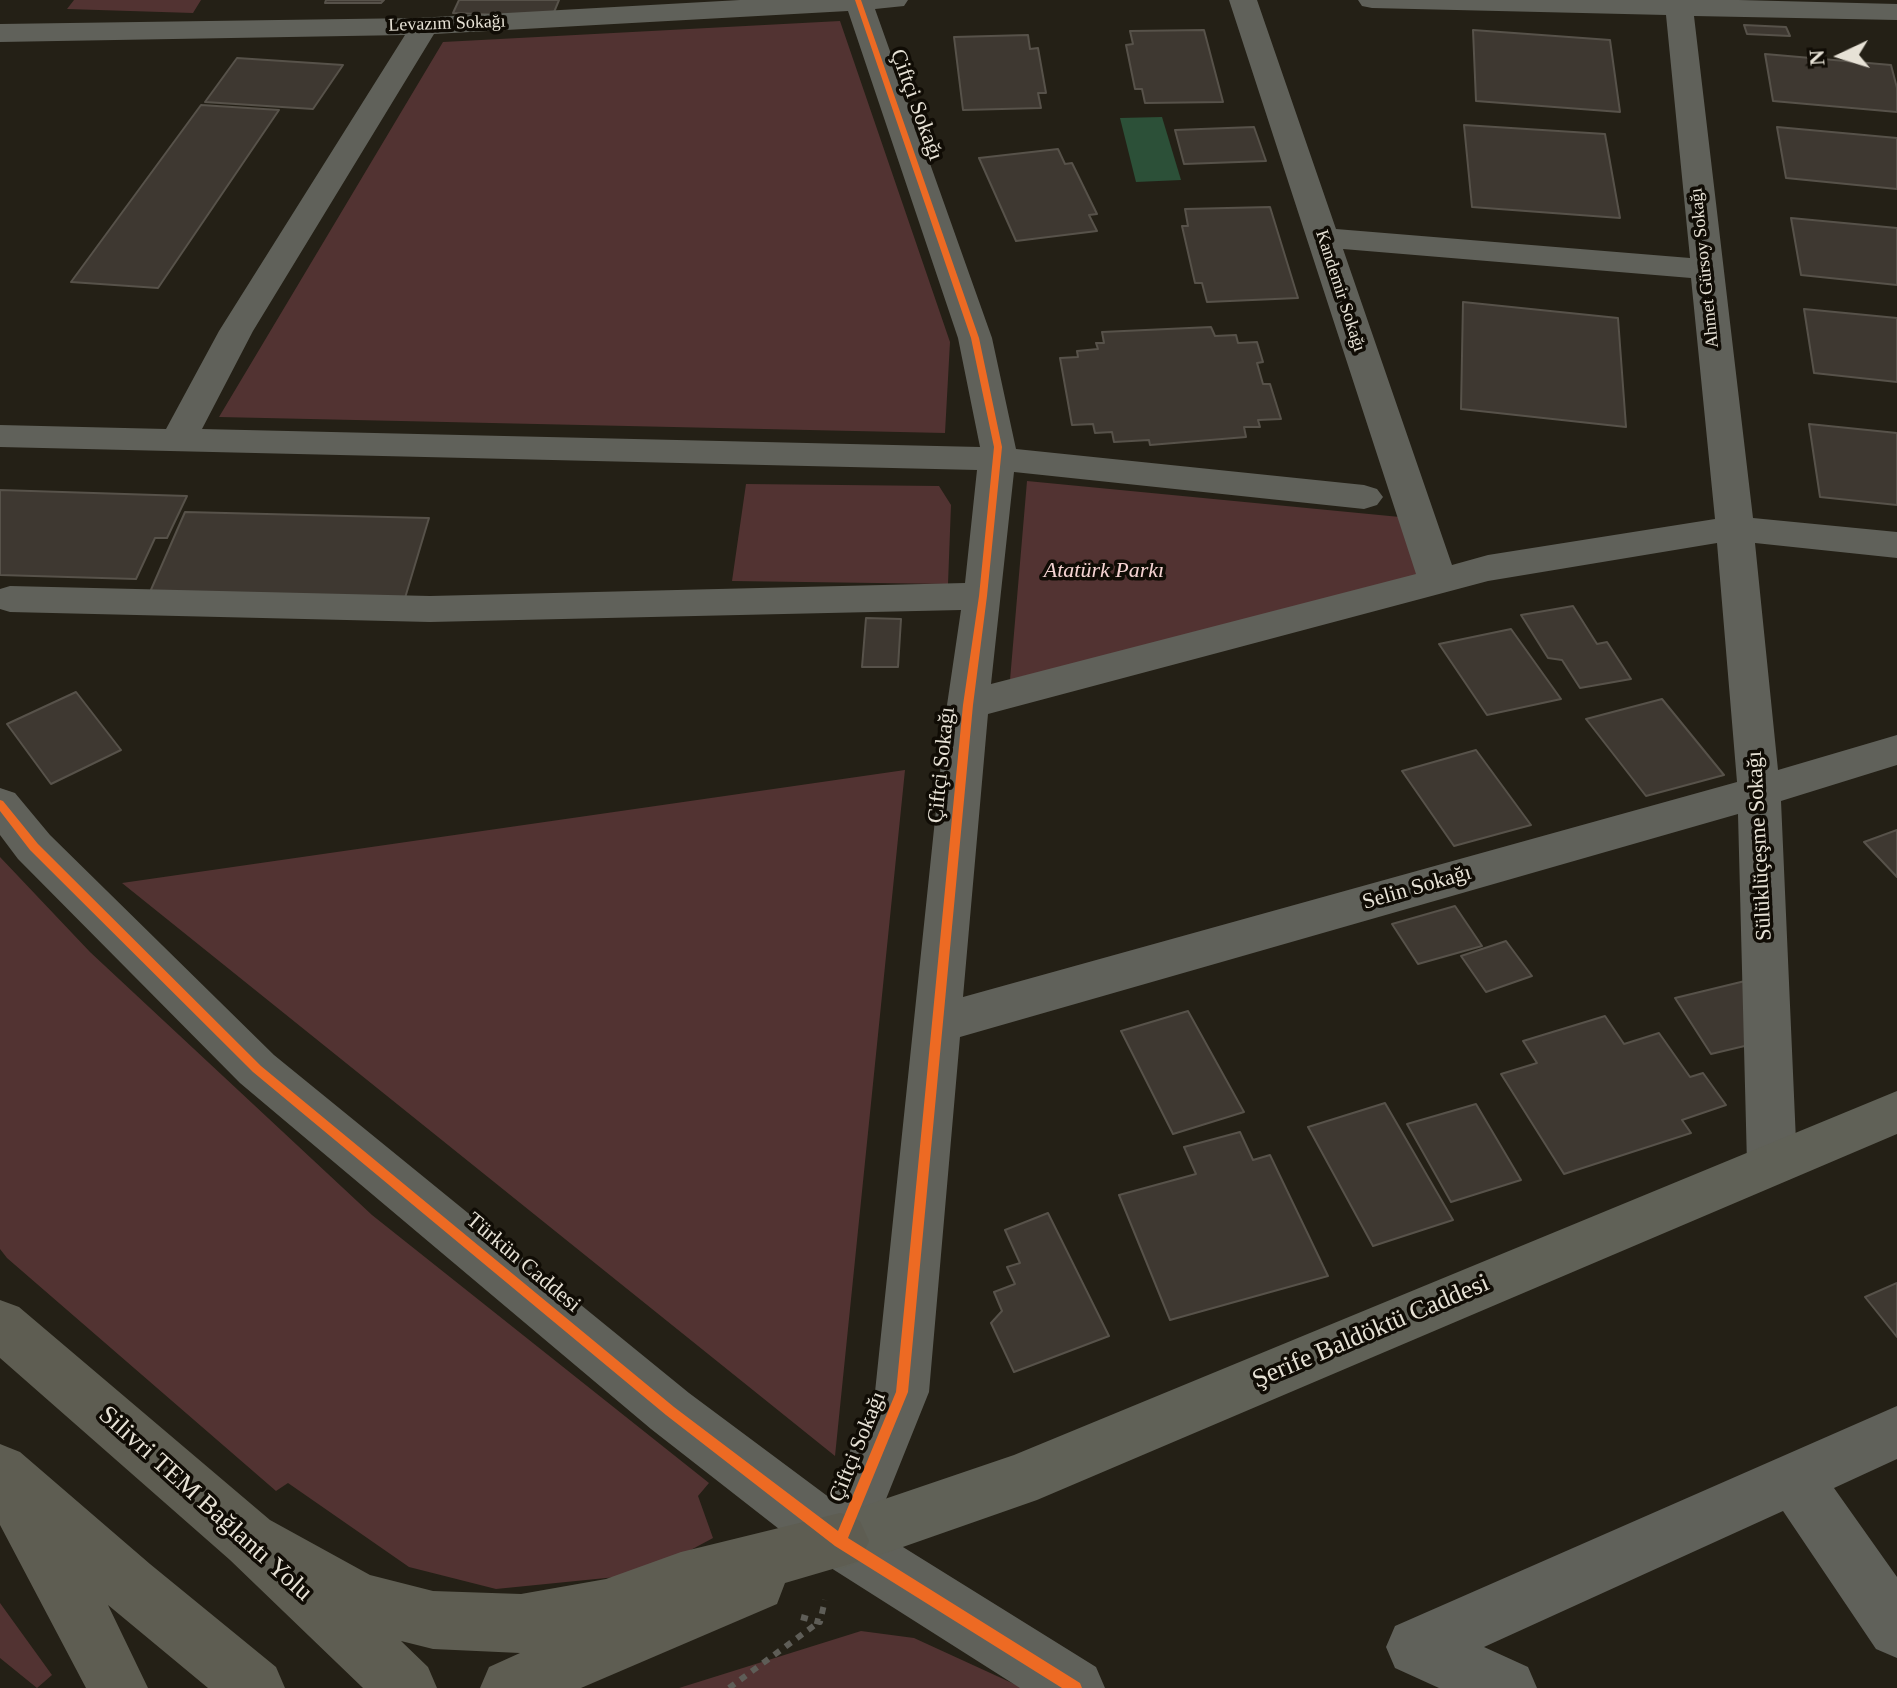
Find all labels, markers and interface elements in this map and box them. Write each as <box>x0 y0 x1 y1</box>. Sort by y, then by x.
street label: Levazım Sokağı <box>388 11 506 37</box>
north arrow <box>1801 16 1881 96</box>
street label: Çiftçi Sokağı <box>884 46 948 164</box>
text: N <box>1804 49 1830 67</box>
street label: Ahmet Gürsoy Sokağı <box>1686 187 1724 349</box>
street label: Kandemir Sokağı <box>1310 228 1370 354</box>
park label: Atatürk Parkı <box>1044 558 1164 584</box>
street label: Çiftçi Sokağı <box>923 706 961 824</box>
street label: Sülüklüçeşme Sokağı <box>1742 750 1778 942</box>
street label: Selin Sokağı <box>1360 860 1474 916</box>
street label: Türkün Caddesi <box>460 1208 586 1318</box>
street label: Şerife Baldöktü Caddesi <box>1248 1268 1494 1396</box>
street label: Çiftçi Sokağı <box>824 1388 892 1506</box>
street label: Silivri TEM Bağlantı Yolu <box>92 1400 318 1608</box>

